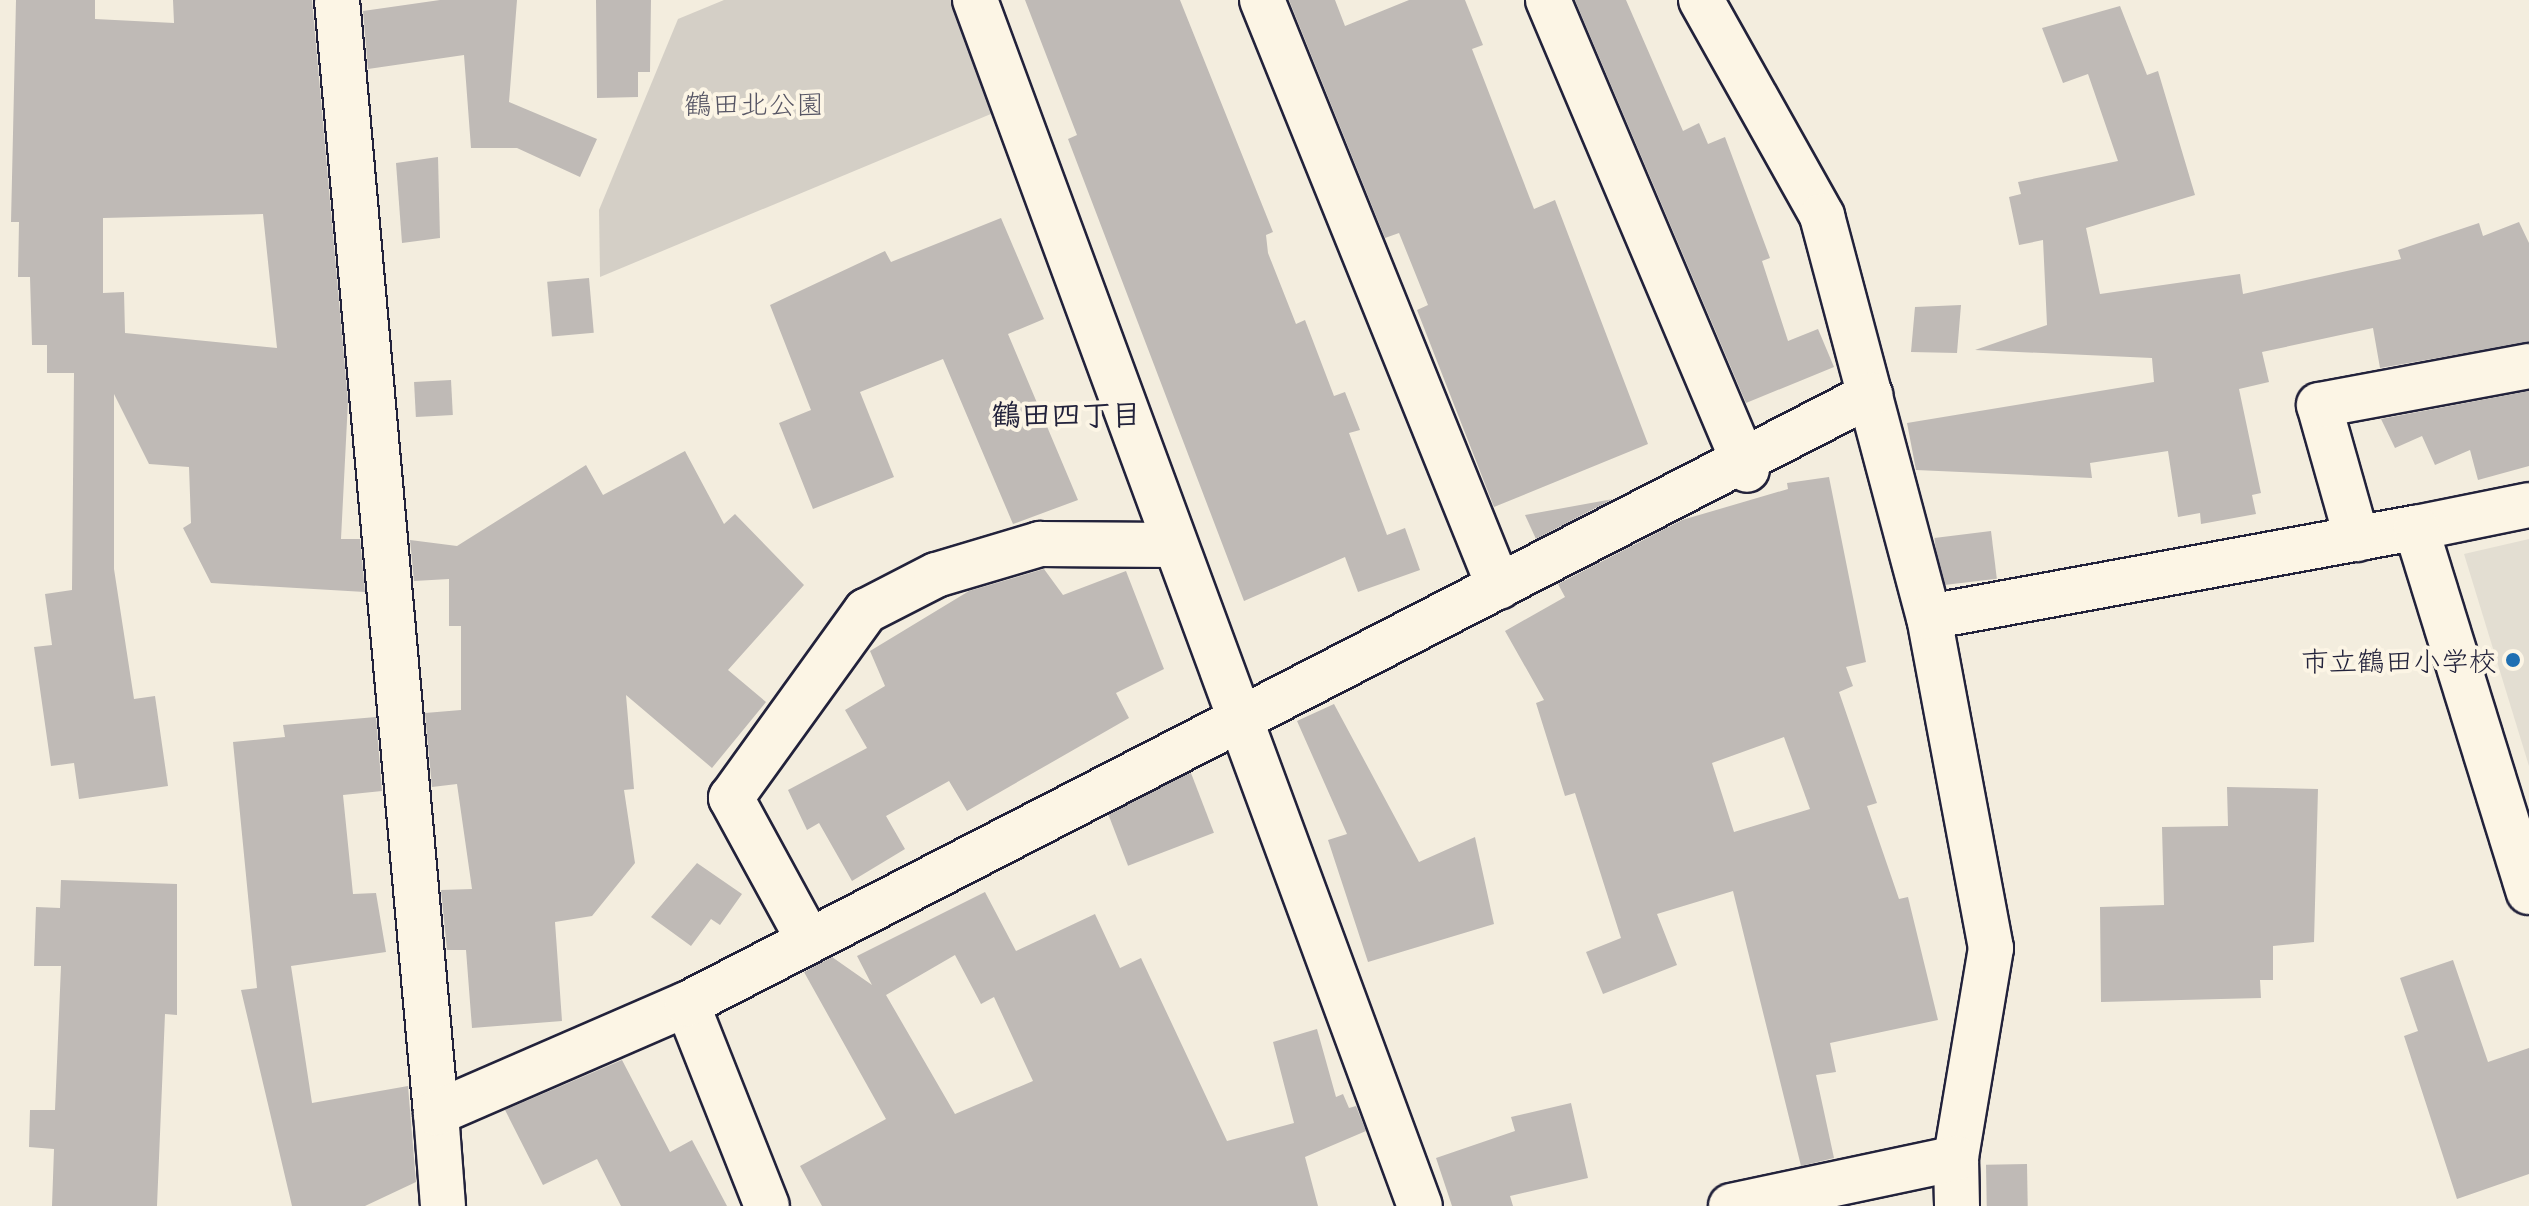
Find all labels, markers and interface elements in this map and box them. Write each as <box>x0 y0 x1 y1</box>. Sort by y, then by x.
park label: 鶴田北公園 <box>684 86 824 120</box>
district label: 鶴田四丁目 <box>991 395 1141 431</box>
place label: 市立鶴田小学校 <box>2301 643 2497 677</box>
marker: 市立鶴田小学校 <box>2504 651 2522 669</box>

